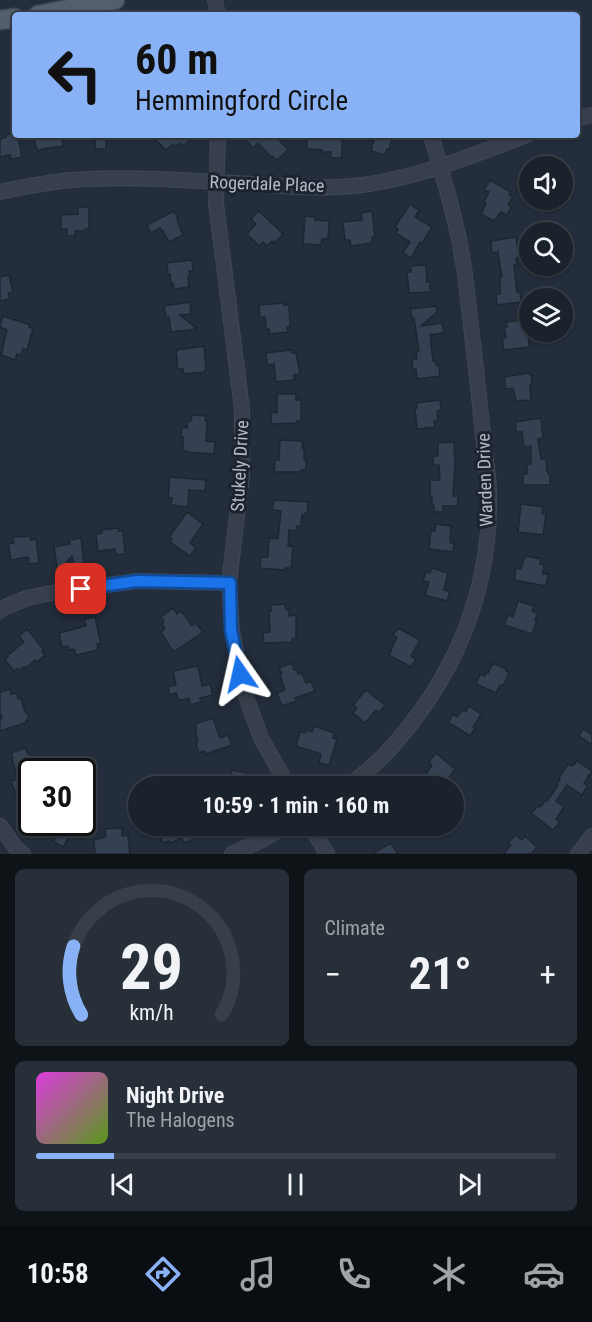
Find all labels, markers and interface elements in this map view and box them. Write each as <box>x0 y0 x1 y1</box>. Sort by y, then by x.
text: 60 m <box>135 35 218 84</box>
icon: left <box>36 36 114 114</box>
text: Hemmingford Circle <box>135 85 348 117</box>
map controls <box>519 156 573 342</box>
button: sound <box>519 156 573 210</box>
street label: Rogerdale Place <box>209 171 325 196</box>
button: search <box>519 222 573 276</box>
button: layers <box>519 288 573 342</box>
street label: Stukely Drive <box>227 420 252 512</box>
street label: Warden Drive <box>472 433 497 527</box>
pin <box>55 563 106 614</box>
icon: arrive <box>64 572 97 605</box>
position arrow <box>208 642 272 706</box>
speed limit sign: 30 <box>18 758 96 836</box>
text: 10:59 · 1 min · 160 m <box>203 793 389 818</box>
text: Climate <box>325 916 385 940</box>
text: 29 <box>120 931 183 1004</box>
text: 21° <box>409 947 472 1000</box>
text: − <box>325 955 341 994</box>
text: + <box>540 955 556 994</box>
text: km/h <box>130 1000 174 1025</box>
text: Night Drive <box>126 1083 224 1108</box>
text: The Halogens <box>126 1108 235 1132</box>
icon: previous <box>106 1168 139 1201</box>
icon: pause <box>279 1168 312 1201</box>
icon: next <box>453 1168 486 1201</box>
icon: directions <box>142 1253 184 1295</box>
icon: music <box>237 1253 279 1295</box>
icon: phone <box>333 1253 375 1295</box>
icon: climate <box>428 1253 470 1295</box>
icon: car <box>523 1253 565 1295</box>
text: 10:58 <box>27 1258 89 1290</box>

